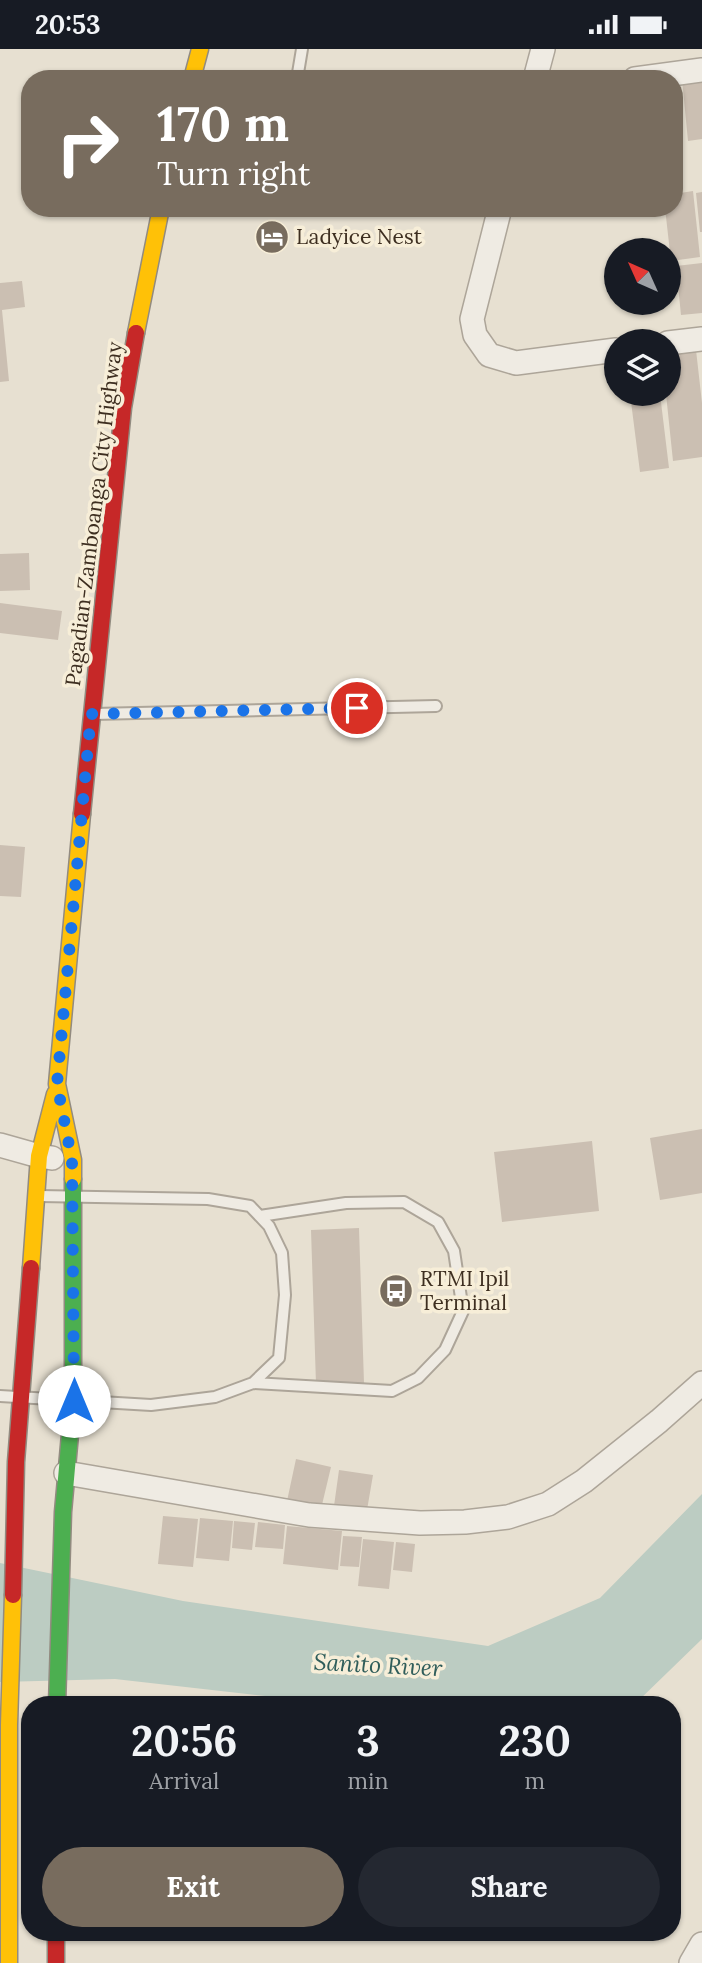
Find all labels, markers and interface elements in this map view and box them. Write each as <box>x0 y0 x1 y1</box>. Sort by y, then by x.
text: 20:53 <box>35 8 101 41</box>
text: 170 m <box>157 92 289 154</box>
icon: right <box>42 98 133 189</box>
text: Turn right <box>157 153 310 194</box>
hotel icon: Ladyice Nest <box>253 218 291 256</box>
place label: Ladyice Nest <box>296 223 423 250</box>
north arrow <box>604 238 681 315</box>
map controls <box>604 238 681 406</box>
button: layers <box>604 329 681 406</box>
street label: Pagadian-Zamboanga City Highway <box>59 340 128 688</box>
pin <box>327 678 387 738</box>
icon: arrive <box>338 689 376 727</box>
place label: RTMI Ipil Terminal <box>420 1265 509 1316</box>
bus stop icon: RTMI Ipil Terminal <box>377 1272 415 1310</box>
position arrow <box>37 1364 111 1438</box>
water label: Sanito River <box>313 1647 444 1682</box>
text: 20:56 <box>131 1714 237 1768</box>
text: 3 <box>356 1714 380 1768</box>
text: 230 <box>498 1714 571 1768</box>
text: Arrival <box>149 1766 219 1795</box>
text: min <box>347 1766 388 1795</box>
text: m <box>524 1766 545 1795</box>
button: Exit <box>42 1847 344 1927</box>
button: Share <box>358 1847 660 1927</box>

